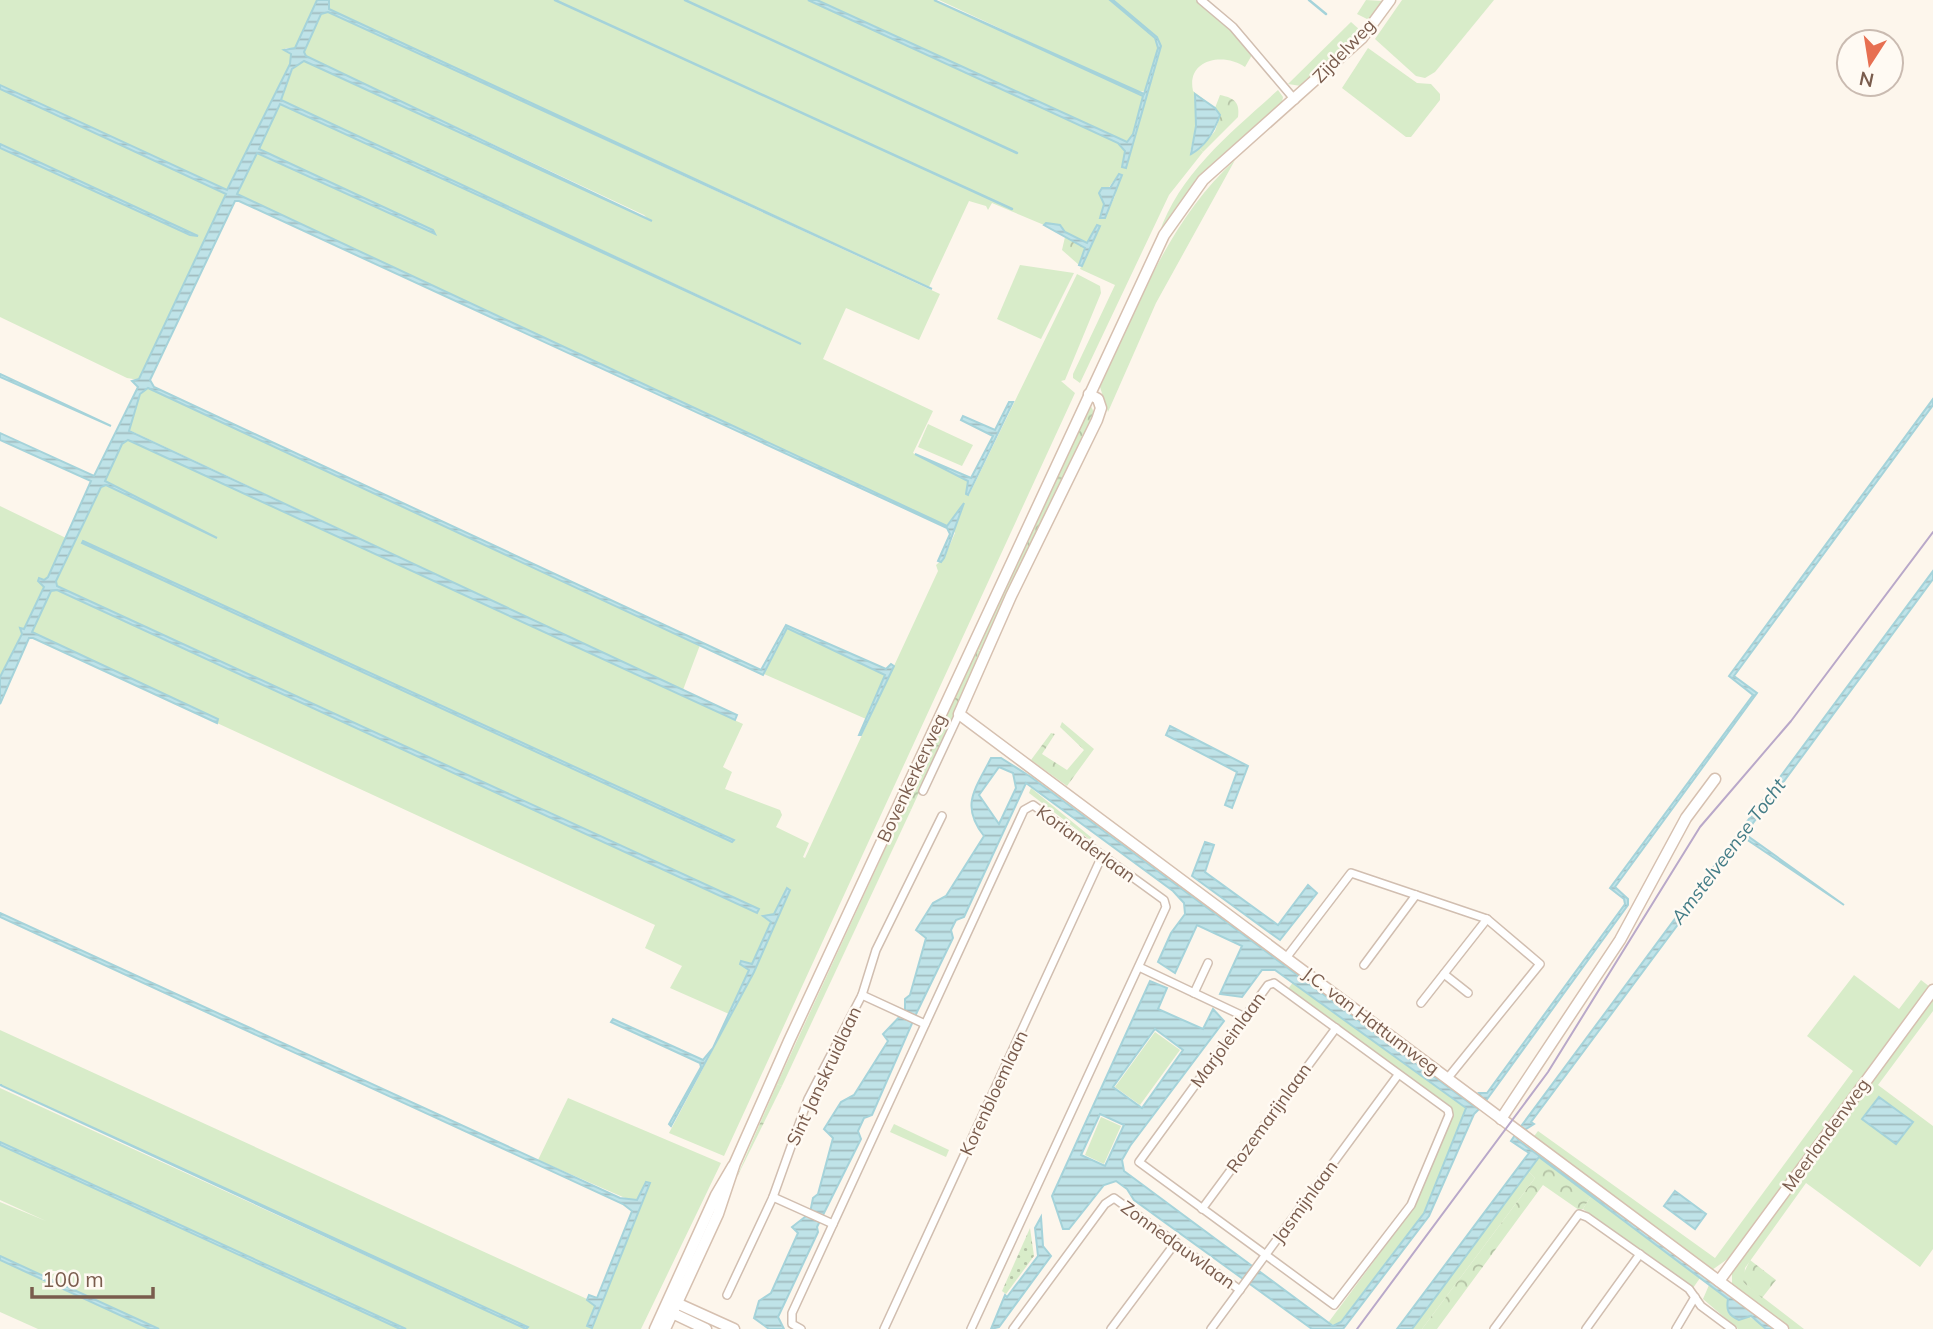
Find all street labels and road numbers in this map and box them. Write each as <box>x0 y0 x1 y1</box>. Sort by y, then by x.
street label: Zijdelweg <box>1307 14 1380 88</box>
street label: Bovenkerkerweg <box>872 710 951 846</box>
street label: Korianderlaan <box>1032 800 1140 887</box>
street label: J.C. van Hattumweg <box>1298 962 1444 1079</box>
street label: Marjoleinlaan <box>1185 987 1270 1092</box>
street label: Sint Janskruidlaan <box>781 1003 866 1149</box>
street label: Korenbloemlaan <box>954 1026 1033 1159</box>
street label: Rozemarijnlaan <box>1221 1058 1316 1177</box>
street label: Meerlandenweg <box>1777 1074 1874 1196</box>
street label: Jasmijnlaan <box>1267 1156 1342 1248</box>
street label: Zonnedauwlaan <box>1117 1195 1240 1294</box>

